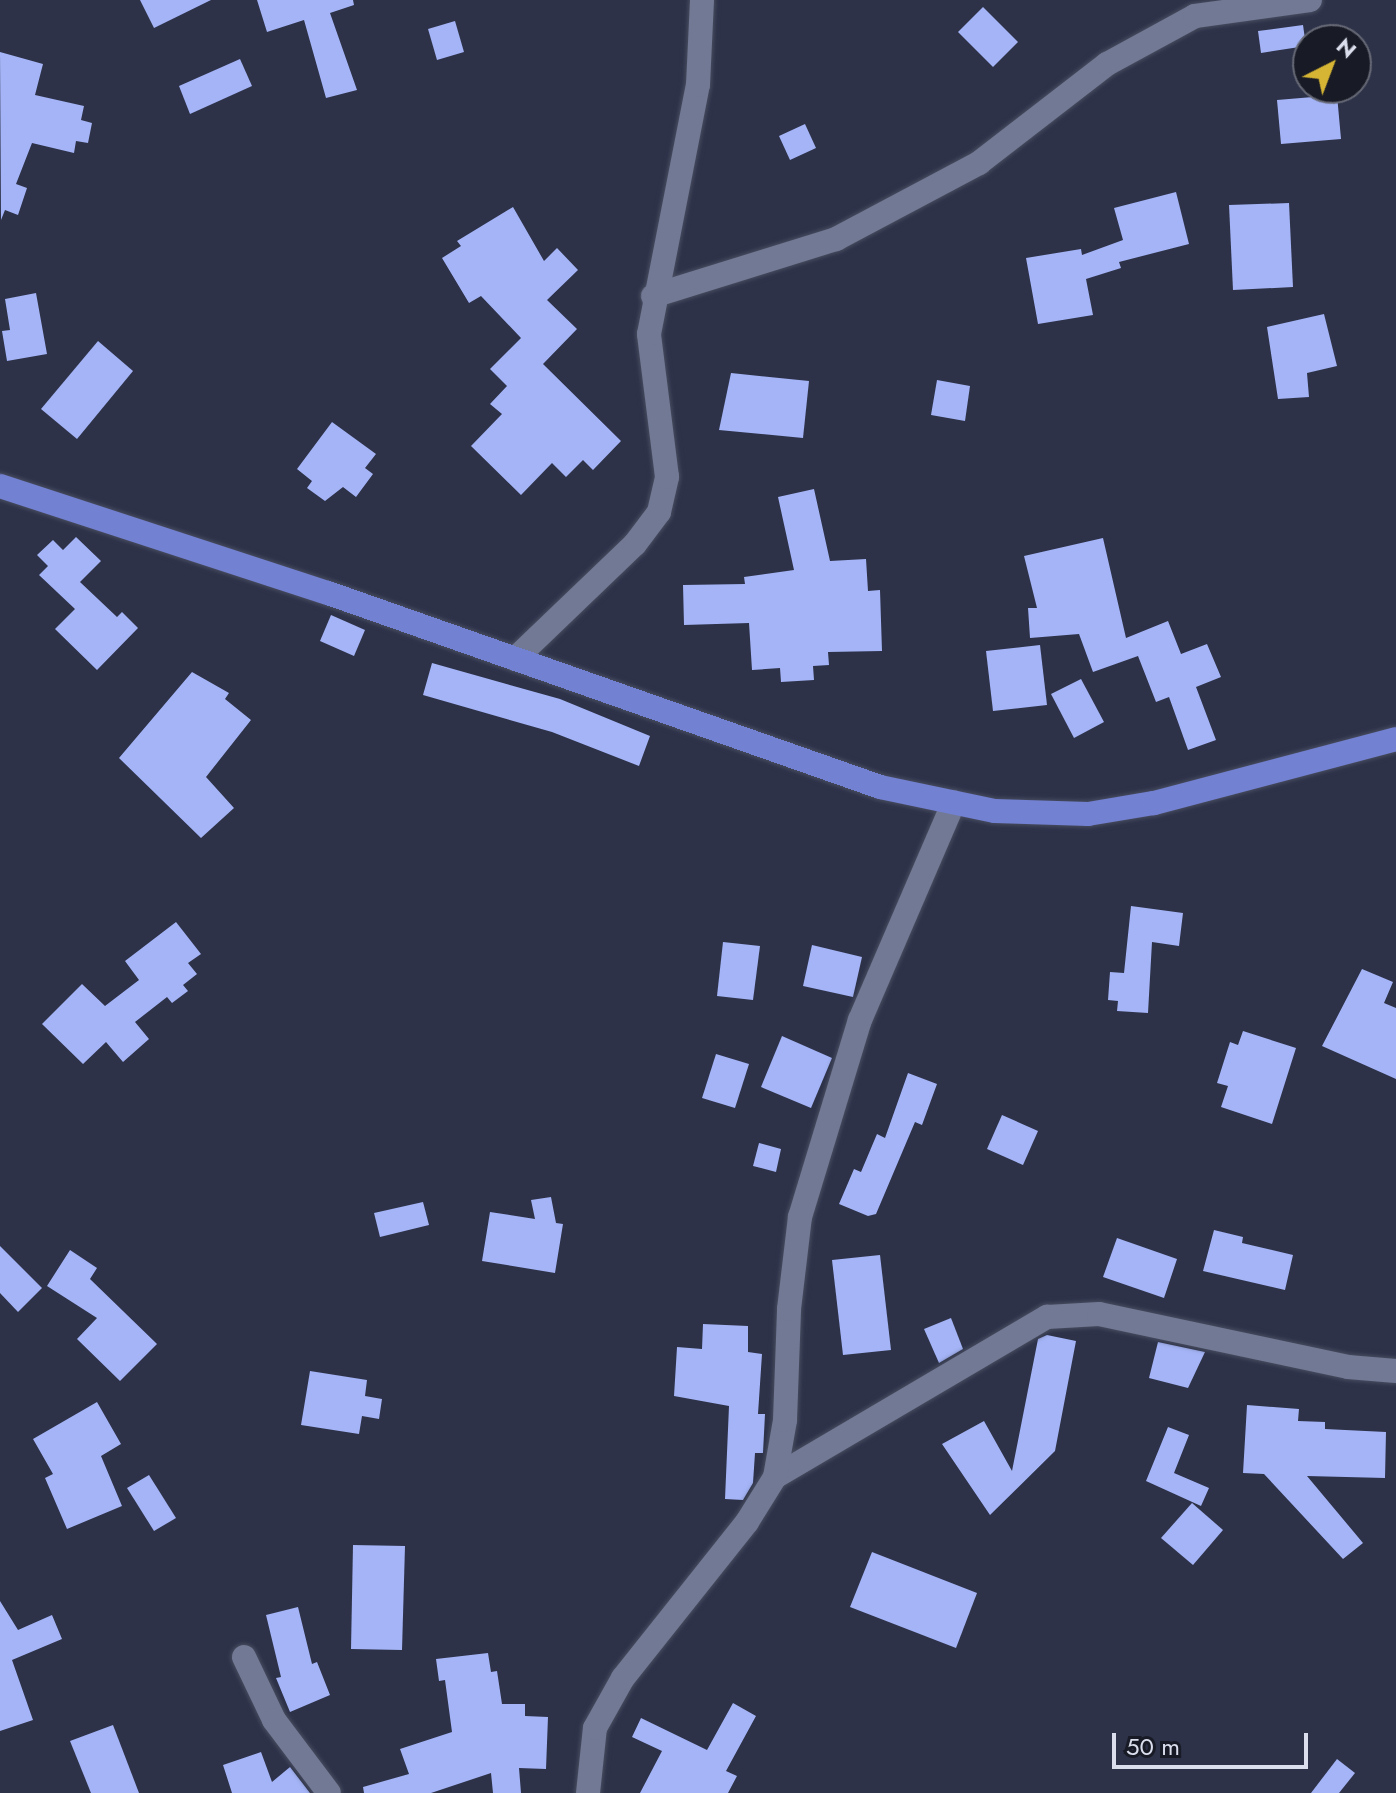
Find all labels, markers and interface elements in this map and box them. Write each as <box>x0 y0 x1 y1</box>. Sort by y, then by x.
north arrow <box>1292 24 1372 104</box>
text: N <box>1330 30 1364 65</box>
scale bar <box>1116 1717 1312 1767</box>
text: 50 m <box>1126 1729 1180 1764</box>

